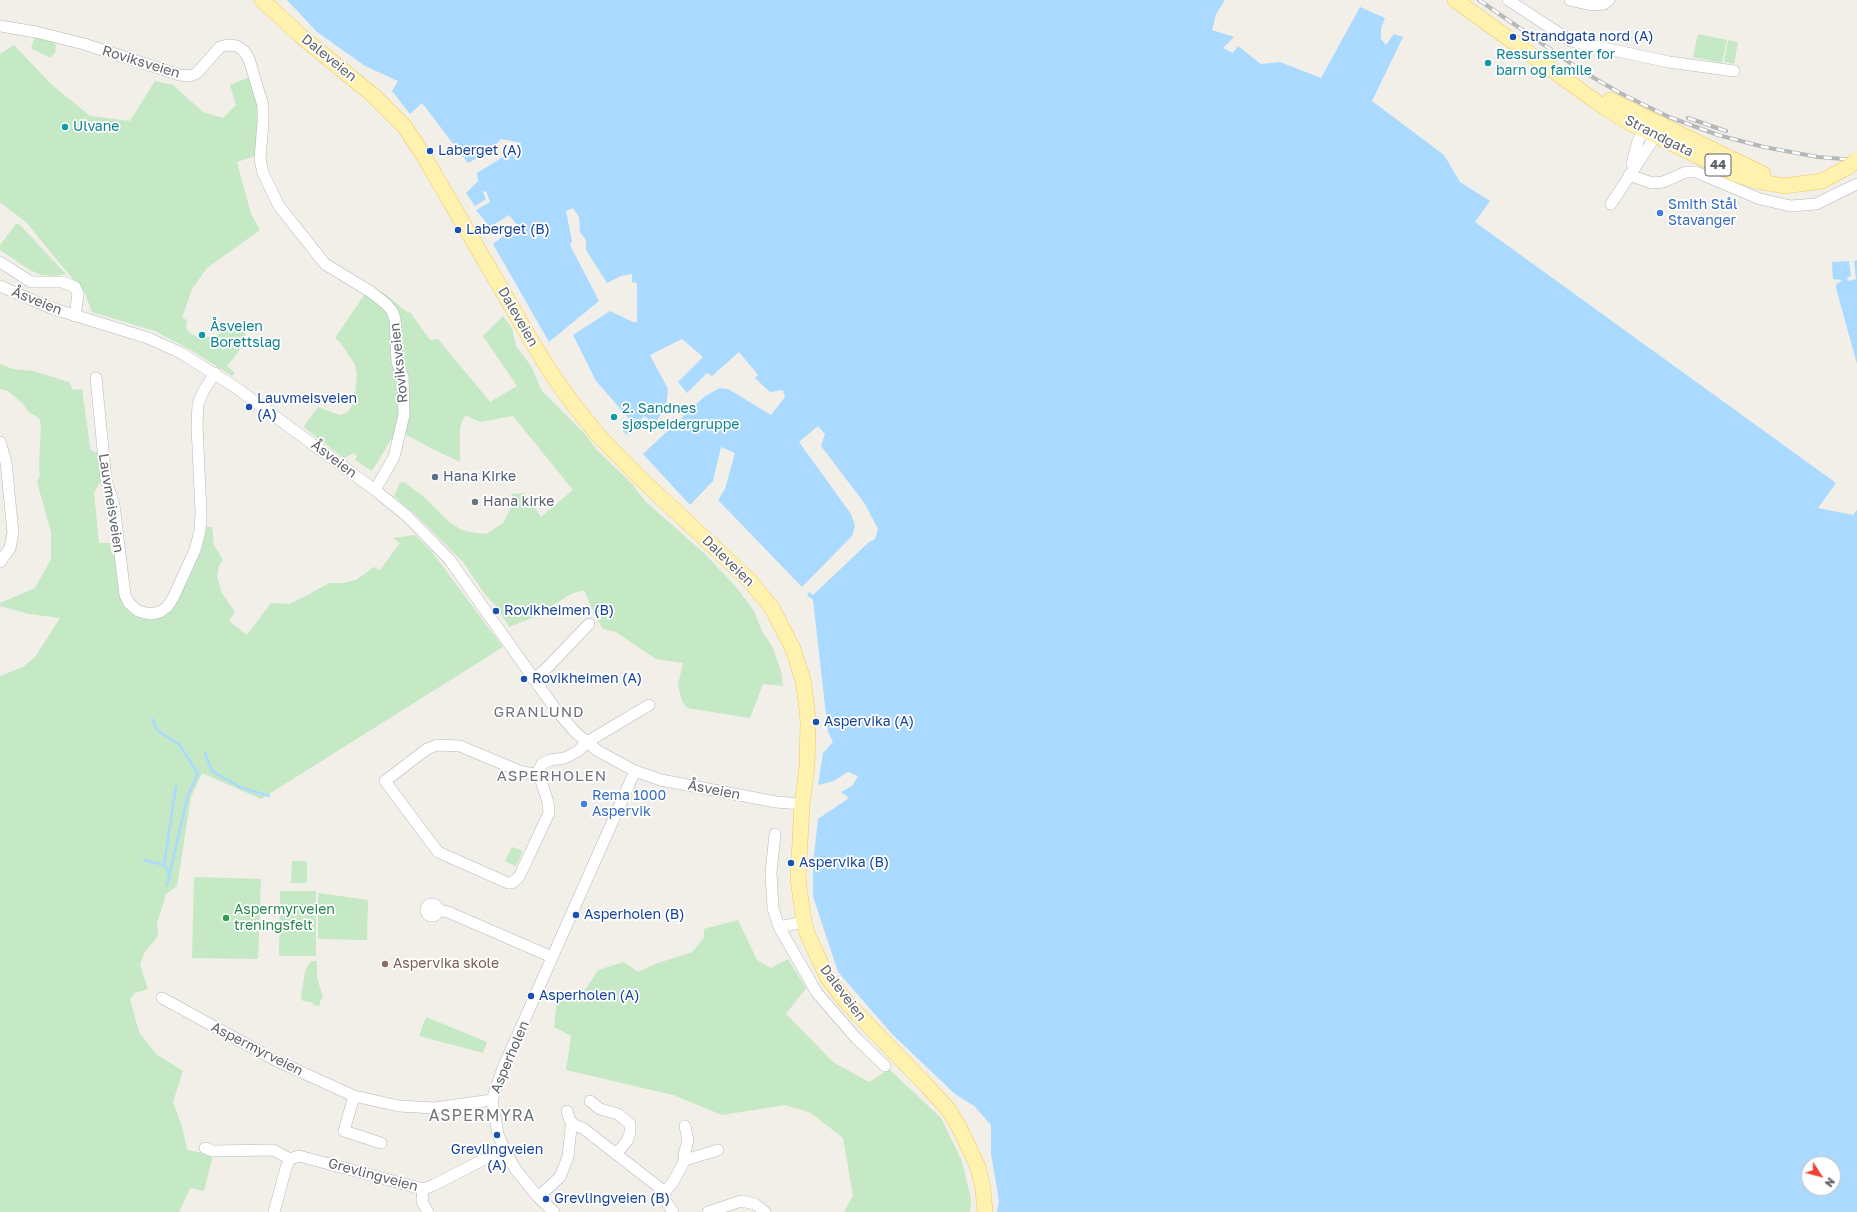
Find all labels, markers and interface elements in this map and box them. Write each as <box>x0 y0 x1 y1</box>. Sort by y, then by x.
place label: Strandgata nord (A) <box>1521 29 1654 45</box>
street label: Daleveien <box>298 31 360 85</box>
marker: Strandgata nord (A) <box>1508 32 1518 42</box>
street label: Roviksveien <box>100 42 182 82</box>
place label: Ressurssenter for barn og famile <box>1496 47 1615 80</box>
marker: Ressurssenter for barn og famile <box>1483 58 1493 68</box>
street label: Strandgata <box>1622 112 1696 160</box>
place label: Ulvane <box>73 119 119 135</box>
marker: Ulvane <box>60 122 70 132</box>
place label: Laberget (A) <box>438 143 522 159</box>
marker: Laberget (A) <box>425 146 435 156</box>
road number: 44 <box>1705 154 1731 176</box>
place label: Smith Stål Stavanger <box>1668 197 1737 230</box>
marker: Smith Stål Stavanger <box>1655 208 1665 218</box>
place label: Laberget (B) <box>466 222 550 238</box>
marker: Laberget (B) <box>453 225 463 235</box>
street label: Åsveien <box>9 283 65 319</box>
street label: Daleveien <box>494 284 542 350</box>
place label: Åsveien Borettslag <box>210 319 281 352</box>
street label: Roviksveien <box>386 322 412 404</box>
marker: Åsveien Borettslag <box>197 330 207 340</box>
place label: Lauvmeisveien (A) <box>257 391 357 424</box>
place label: 2. Sandnes sjøspeidergruppe <box>622 401 739 434</box>
marker: Lauvmeisveien (A) <box>244 402 254 412</box>
marker: 2. Sandnes sjøspeidergruppe <box>609 412 619 422</box>
street label: Åsveien <box>308 436 360 482</box>
street label: Lauvmeisveien <box>95 452 127 554</box>
place label: Hana Kirke <box>443 469 516 485</box>
marker: Hana Kirke <box>430 472 440 482</box>
place label: Hana kirke <box>483 494 554 510</box>
marker: Hana kirke <box>470 497 480 507</box>
street label: Daleveien <box>698 532 758 590</box>
place label: Rovikheimen (B) <box>504 603 614 619</box>
marker: Rovikheimen (B) <box>491 606 501 616</box>
place label: Rovikheimen (A) <box>532 671 642 687</box>
marker: Rovikheimen (A) <box>519 674 529 684</box>
district label: GRANLUND <box>493 703 585 721</box>
place label: Aspervika (A) <box>824 714 914 730</box>
marker: Aspervika (A) <box>811 717 821 727</box>
district label: ASPERHOLEN <box>497 767 607 785</box>
street label: Åsveien <box>686 777 742 803</box>
place label: Rema 1000 Aspervik <box>592 788 666 820</box>
marker: Rema 1000 Aspervik <box>579 799 589 809</box>
place label: Aspervika (B) <box>799 855 889 871</box>
marker: Aspervika (B) <box>786 858 796 868</box>
place label: Aspermyrveien treningsfelt <box>234 902 335 934</box>
place label: Asperholen (B) <box>584 907 685 923</box>
marker: Asperholen (B) <box>571 910 581 920</box>
marker: Aspermyrveien treningsfelt <box>221 913 231 923</box>
place label: Aspervika skole <box>393 956 499 972</box>
marker: Aspervika skole <box>380 959 390 969</box>
street label: Daleveien <box>816 962 870 1024</box>
place label: Asperholen (A) <box>539 988 640 1004</box>
marker: Asperholen (A) <box>526 991 536 1001</box>
street label: Asperholen <box>487 1018 533 1096</box>
street label: Aspermyrveien <box>208 1019 306 1079</box>
district label: ASPERMYRA <box>429 1106 535 1126</box>
marker: Grevlingveien (A) <box>492 1130 502 1140</box>
place label: Grevlingveien (A) <box>451 1142 543 1174</box>
street label: Grevlingveien <box>326 1155 420 1195</box>
north arrow <box>1801 1156 1841 1196</box>
text: N <box>1823 1176 1838 1190</box>
place label: Grevlingveien (B) <box>554 1191 670 1207</box>
marker: Grevlingveien (B) <box>541 1194 551 1204</box>

